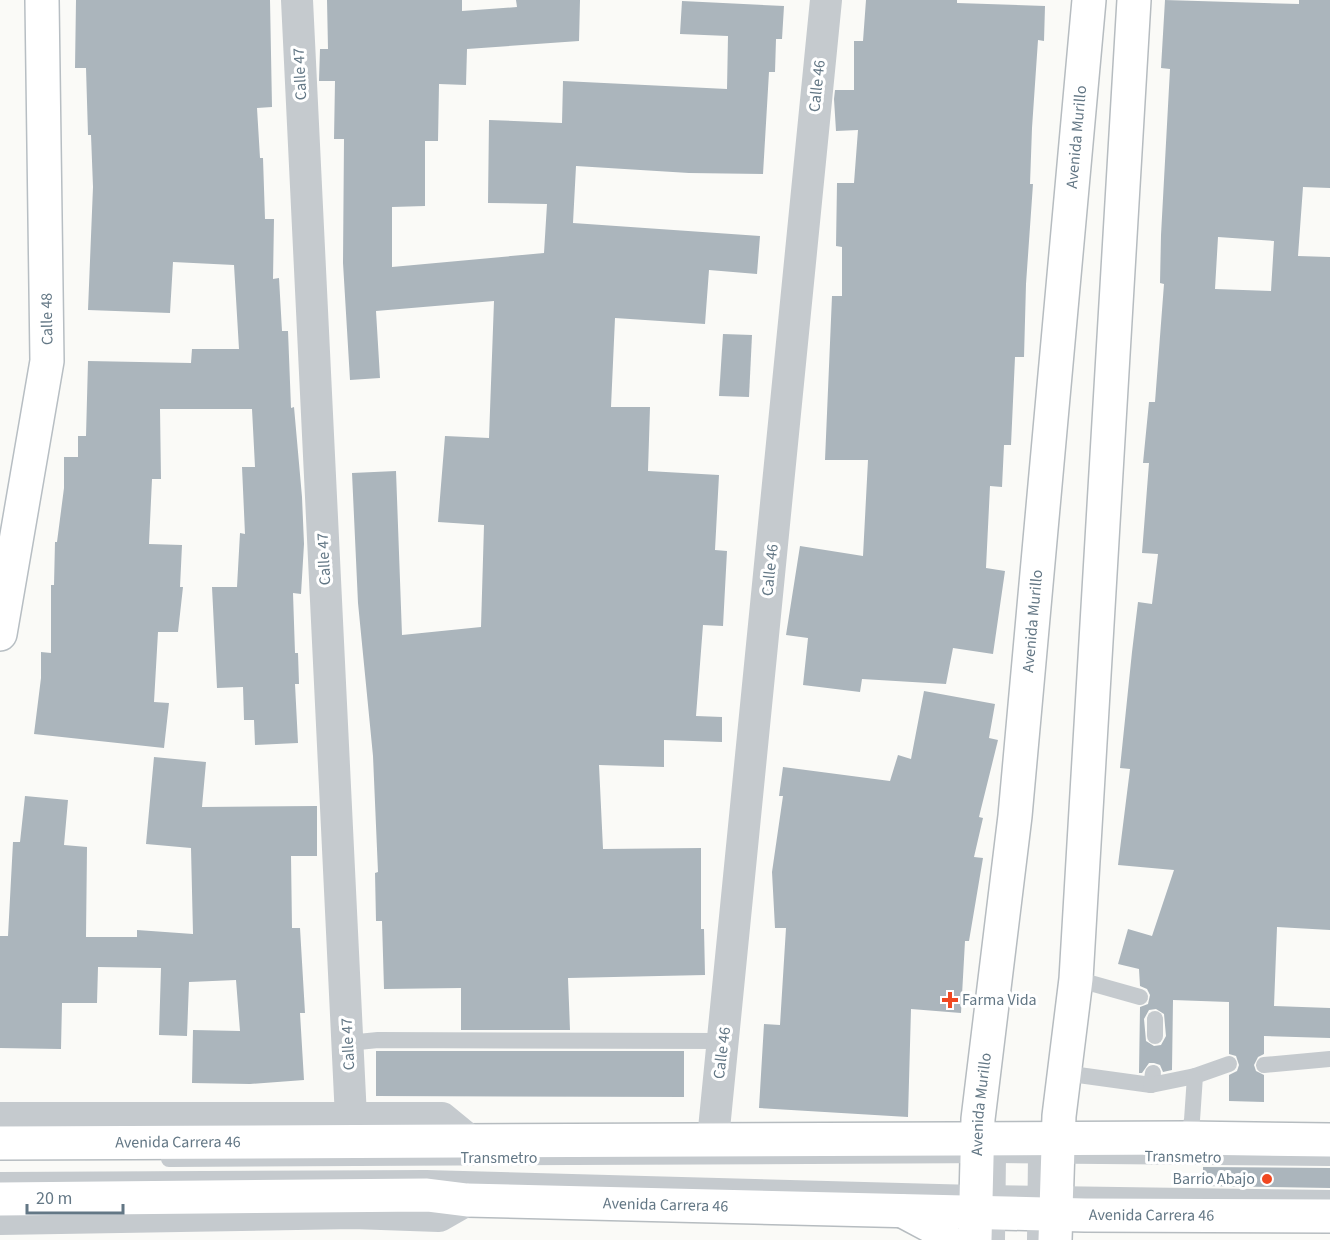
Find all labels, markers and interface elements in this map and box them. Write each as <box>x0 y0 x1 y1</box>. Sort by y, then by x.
street label: Calle 47 <box>288 47 312 101</box>
street label: Calle 46 <box>803 59 831 113</box>
street label: Avenida Murillo <box>1061 85 1092 190</box>
street label: Calle 48 <box>36 293 58 345</box>
street label: Calle 47 <box>312 532 336 586</box>
street label: Calle 46 <box>756 543 784 597</box>
street label: Avenida Murillo <box>1017 569 1048 674</box>
place label: Farma Vida <box>962 989 1037 1011</box>
marker: Farma Vida <box>943 993 957 1007</box>
street label: Calle 47 <box>336 1017 360 1071</box>
street label: Calle 46 <box>708 1026 736 1080</box>
street label: Avenida Murillo <box>966 1051 997 1156</box>
street label: Avenida Carrera 46 <box>115 1131 241 1154</box>
street label: Transmetro <box>1144 1145 1222 1169</box>
street label: Transmetro <box>460 1147 538 1169</box>
place label: Barrio Abajo <box>1173 1168 1255 1190</box>
marker: Barrio Abajo <box>1260 1172 1274 1186</box>
scale bar <box>27 1177 123 1215</box>
text: 20 m <box>36 1186 72 1211</box>
street label: Avenida Carrera 46 <box>603 1192 729 1217</box>
street label: Avenida Carrera 46 <box>1089 1204 1214 1227</box>

